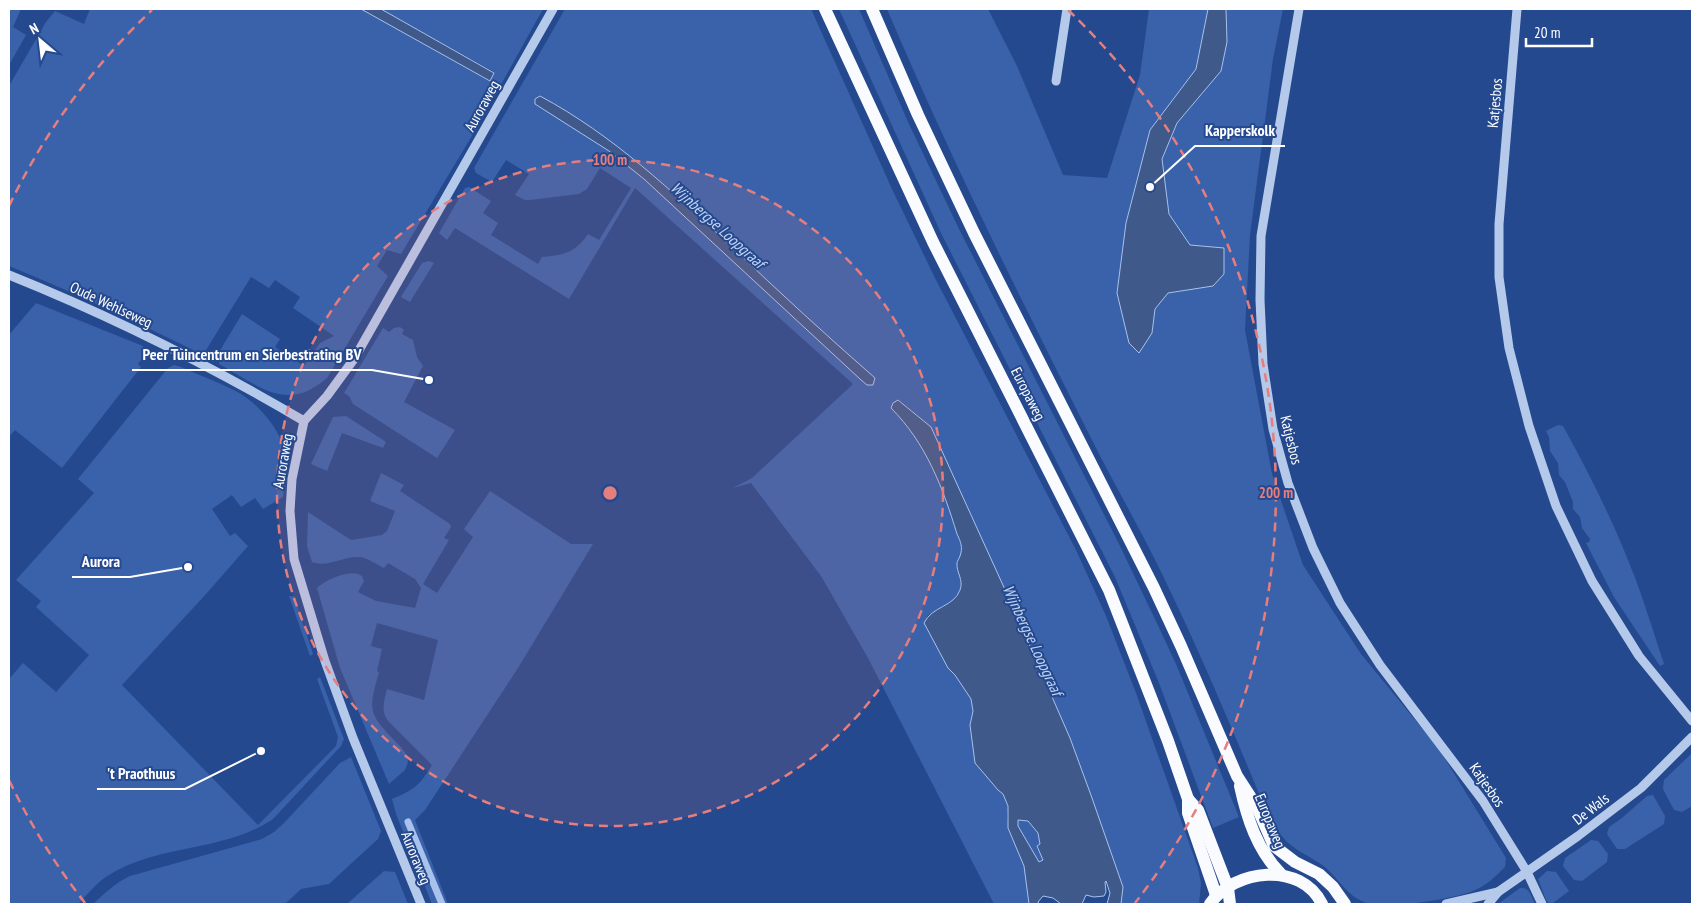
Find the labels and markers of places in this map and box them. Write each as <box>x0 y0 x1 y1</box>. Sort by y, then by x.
callout: Kapperskolk <box>1195 115 1285 146</box>
callout: Peer Tuincentrum en Sierbestrating BV <box>132 339 372 370</box>
centre of rings <box>601 484 619 502</box>
callout: Aurora <box>72 546 130 577</box>
callout: 't Praothuus <box>97 758 185 789</box>

